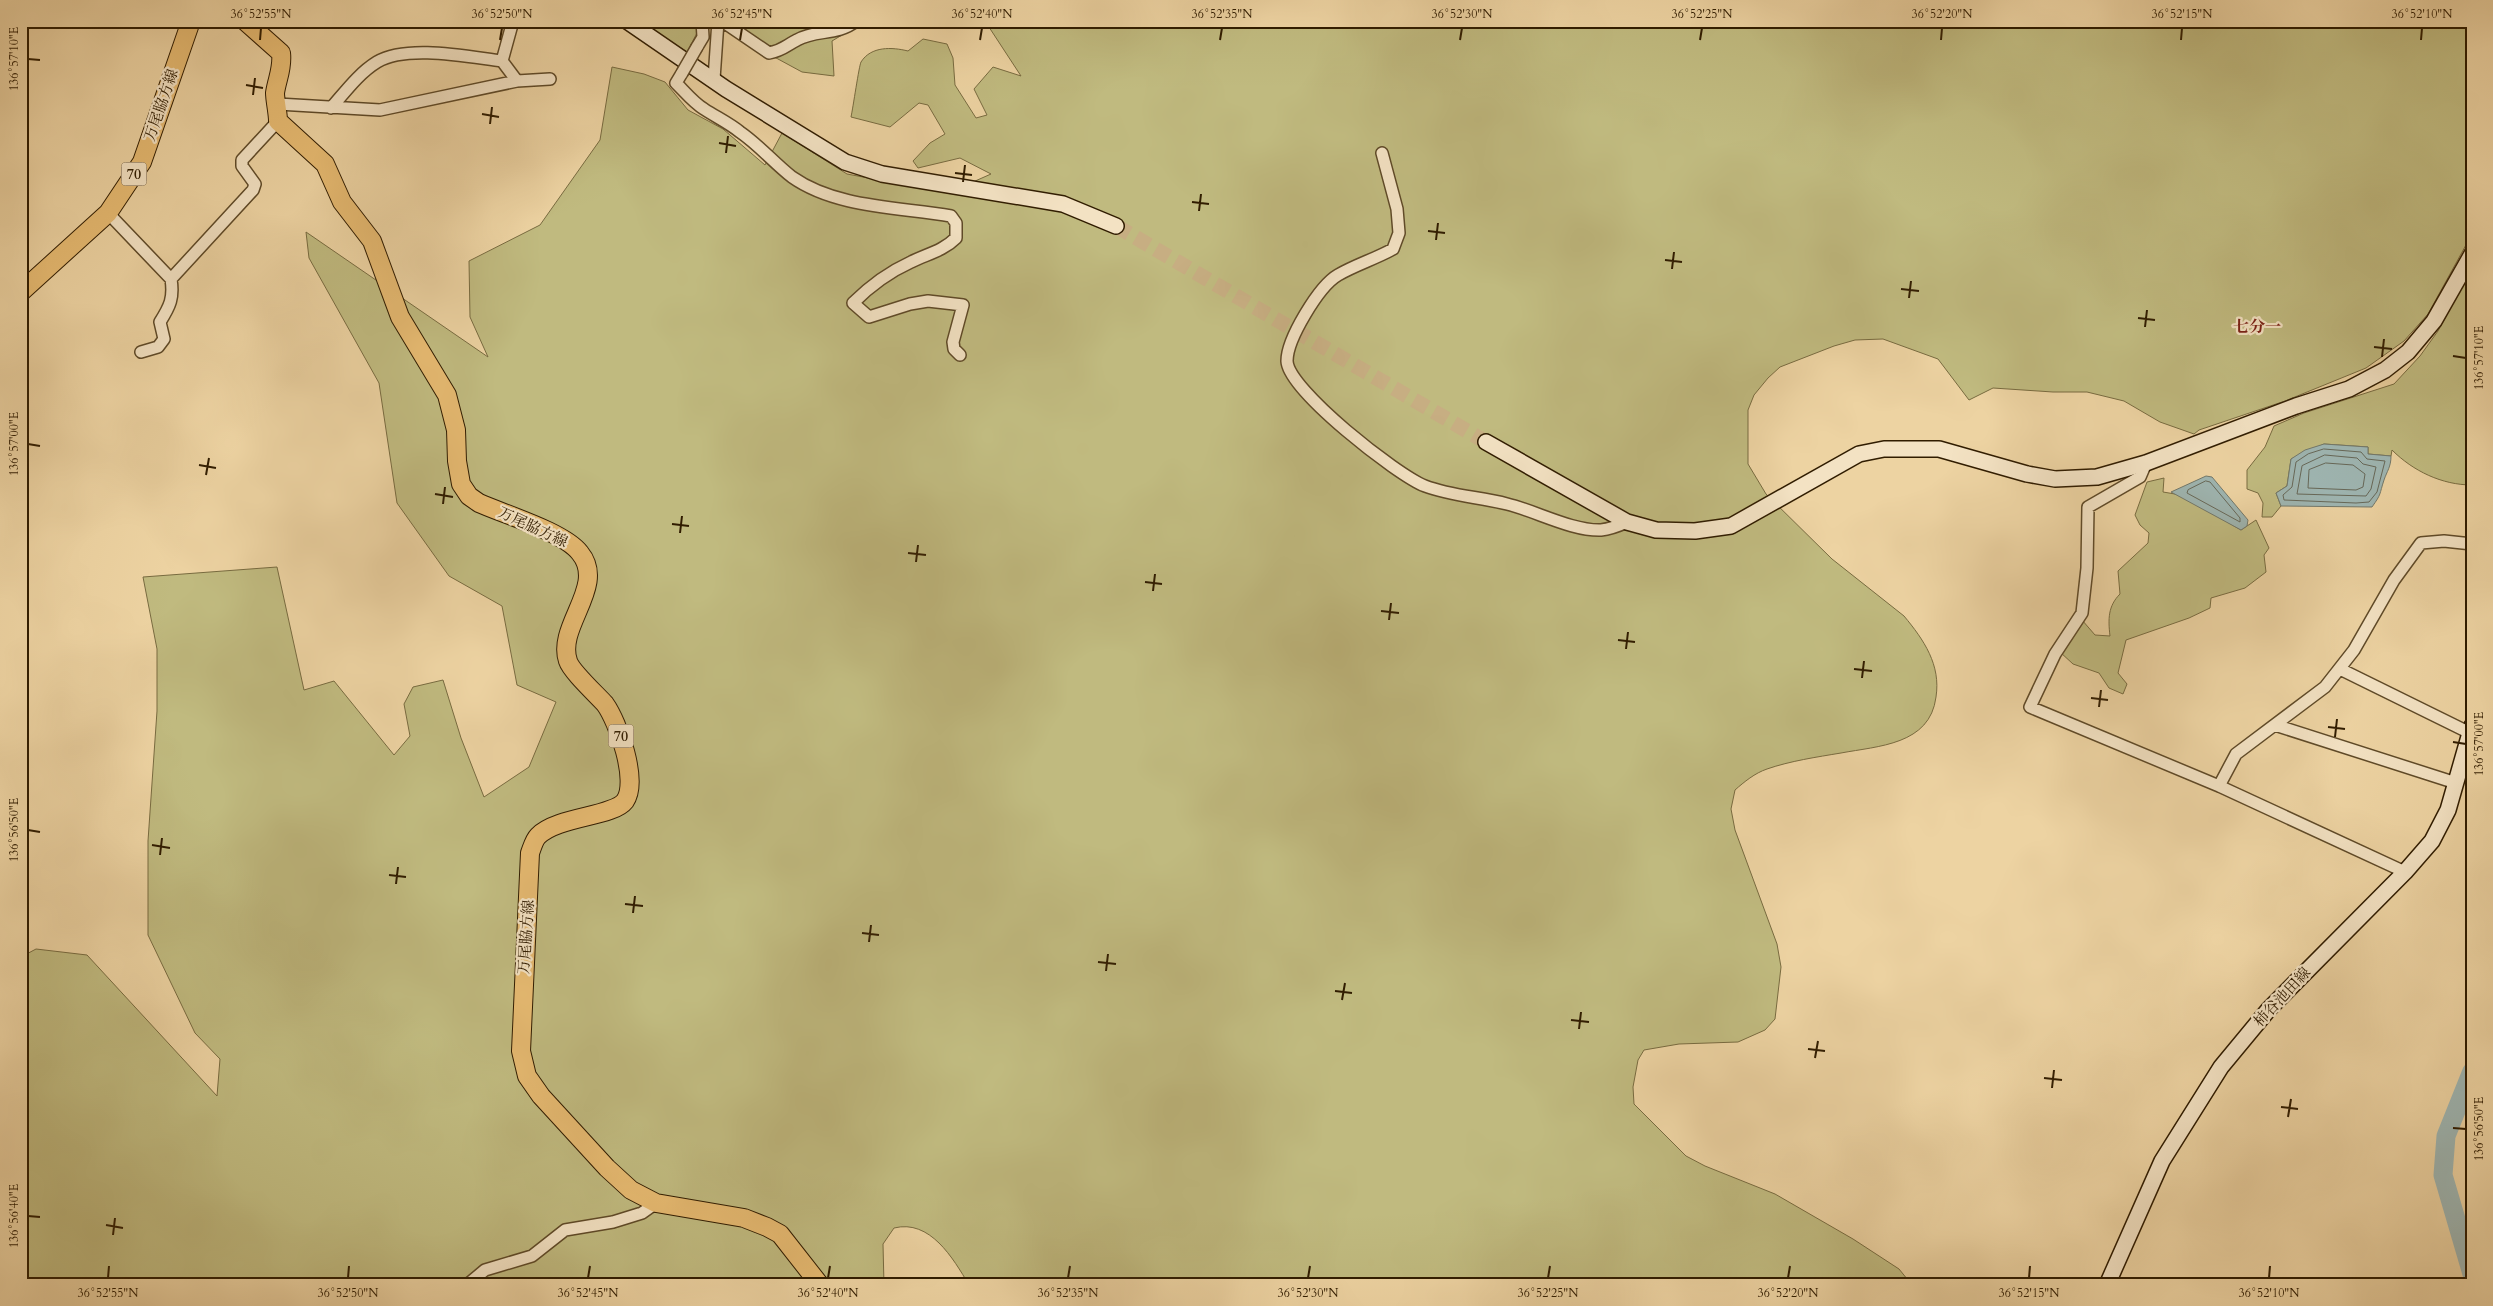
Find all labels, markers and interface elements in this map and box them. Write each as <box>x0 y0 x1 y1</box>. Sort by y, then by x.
text: 36°52'55"N <box>231 6 292 22</box>
text: 36°52'50"N <box>472 6 533 22</box>
text: 36°52'45"N <box>712 6 773 22</box>
text: 36°52'40"N <box>952 6 1013 22</box>
text: 36°52'35"N <box>1192 6 1253 22</box>
text: 36°52'30"N <box>1432 6 1493 22</box>
text: 36°52'25"N <box>1672 6 1733 22</box>
text: 36°52'20"N <box>1912 6 1973 22</box>
text: 36°52'15"N <box>2152 6 2213 22</box>
text: 36°52'10"N <box>2392 6 2453 22</box>
text: 136°57'10"E <box>6 27 22 91</box>
street label: 万尾脇方線 <box>139 66 183 144</box>
road number: 70 <box>122 162 146 185</box>
district label: 七分一 <box>2233 316 2281 338</box>
text: 136°57'10"E <box>2471 326 2487 390</box>
text: 136°57'00"E <box>6 412 22 476</box>
street label: 万尾脇方線 <box>495 502 571 552</box>
text: 136°57'00"E <box>2471 712 2487 776</box>
road number: 70 <box>608 724 634 748</box>
text: 136°56'50"E <box>6 798 22 862</box>
street label: 万尾脇方線 <box>513 899 539 975</box>
street label: 柿谷池田線 <box>2249 963 2315 1031</box>
text: 136°56'50"E <box>2471 1097 2487 1161</box>
text: 136°56'40"E <box>6 1184 22 1248</box>
text: 36°52'55"N <box>78 1285 139 1301</box>
text: 36°52'50"N <box>318 1285 379 1301</box>
text: 36°52'45"N <box>558 1285 619 1301</box>
text: 36°52'40"N <box>798 1285 859 1301</box>
text: 36°52'35"N <box>1038 1285 1099 1301</box>
text: 36°52'30"N <box>1278 1285 1339 1301</box>
text: 36°52'25"N <box>1518 1285 1579 1301</box>
text: 36°52'20"N <box>1758 1285 1819 1301</box>
text: 36°52'15"N <box>1999 1285 2060 1301</box>
text: 36°52'10"N <box>2239 1285 2300 1301</box>

